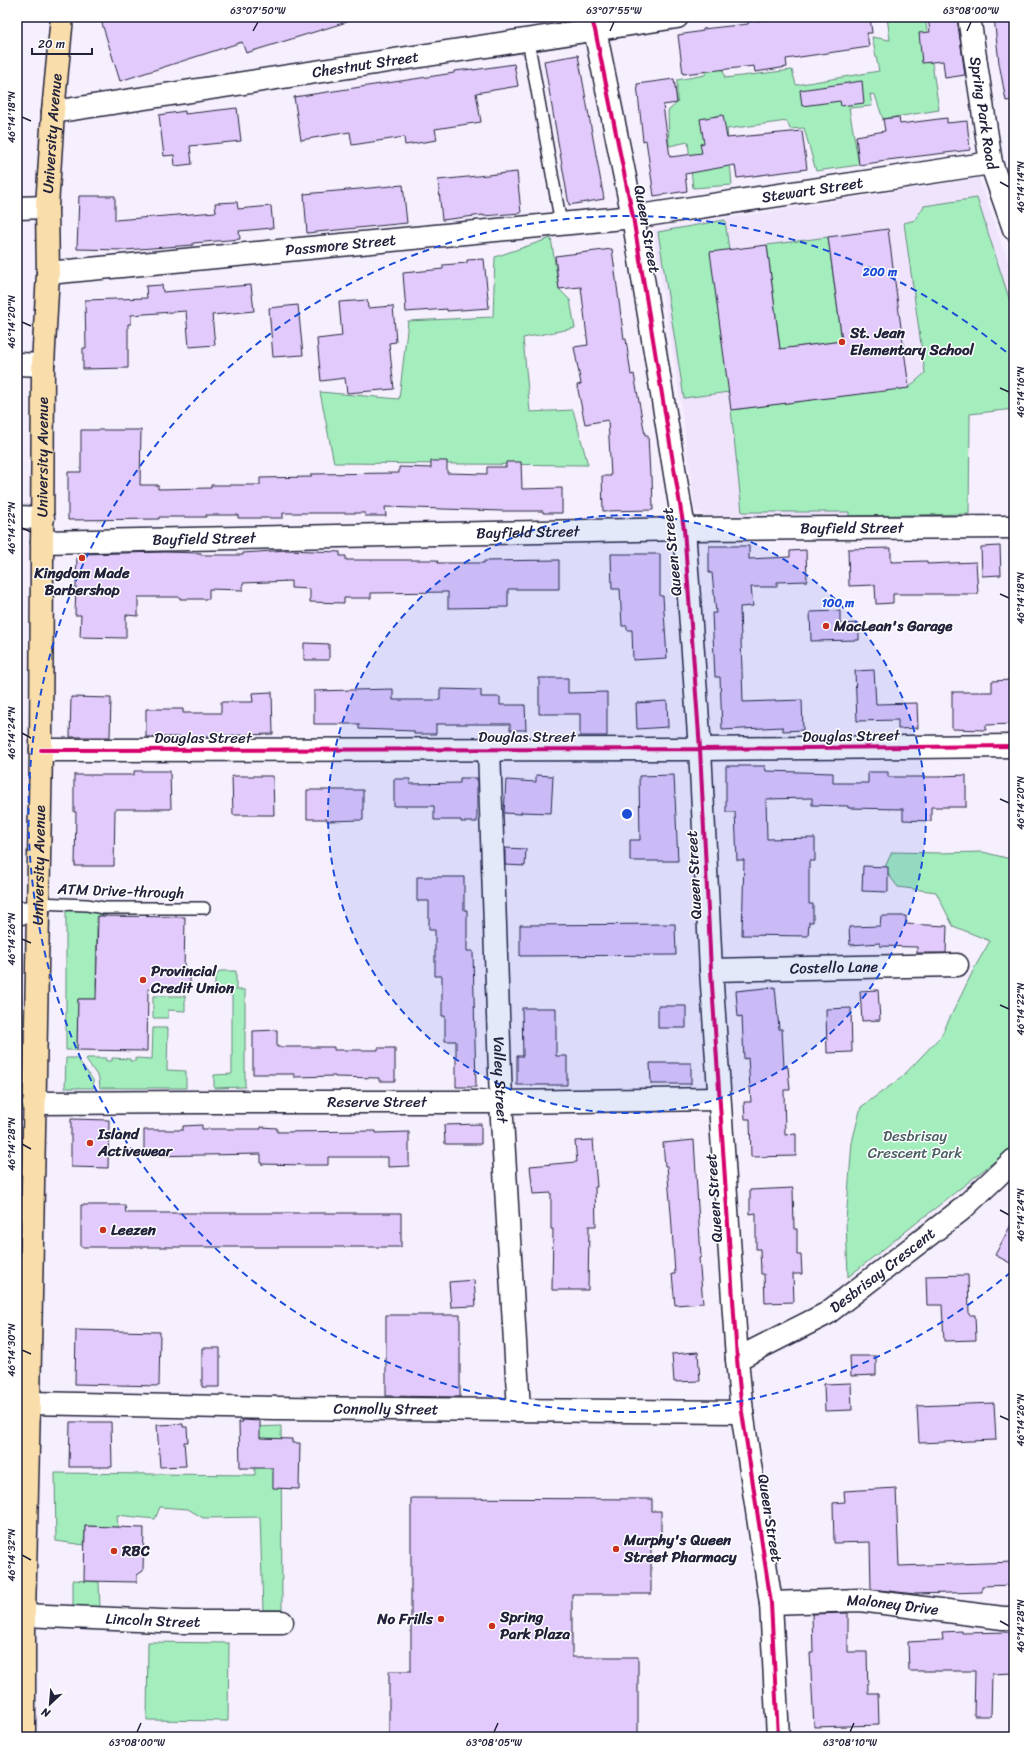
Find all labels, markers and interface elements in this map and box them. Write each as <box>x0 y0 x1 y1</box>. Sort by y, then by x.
text: 63°07'50"W <box>230 2 286 20</box>
text: 63°07'55"W <box>586 2 642 20</box>
text: 63°08'00"W <box>943 2 999 20</box>
scale bar <box>32 30 92 56</box>
text: 20 m <box>38 33 65 55</box>
street label: Chestnut Street <box>310 43 421 85</box>
street label: Spring Park Road <box>962 55 1006 174</box>
street label: University Avenue <box>35 72 70 194</box>
text: 46°14'18"N <box>3 91 21 143</box>
text: 46°14'14"N <box>1012 161 1030 213</box>
street label: Stewart Street <box>760 169 865 210</box>
street label: Queen Street <box>626 183 668 275</box>
street label: Passmore Street <box>284 227 398 263</box>
text: 200 m <box>862 261 898 283</box>
text: 46°14'20"N <box>3 295 21 349</box>
place label: St. Jean Elementary School <box>849 320 975 363</box>
marker: St. Jean Elementary School <box>837 337 847 347</box>
text: 46°14'16"N <box>1012 366 1030 418</box>
street label: University Avenue <box>29 397 56 517</box>
text: 46°14'22"N <box>3 501 21 555</box>
street label: Queen Street <box>654 506 690 598</box>
street label: Bayfield Street <box>800 515 905 541</box>
street label: Bayfield Street <box>476 518 581 546</box>
street label: Bayfield Street <box>152 525 257 553</box>
marker: Kingdom Made Barbershop <box>77 553 87 563</box>
place label: Kingdom Made Barbershop <box>33 560 130 603</box>
text: 46°14'18"N <box>1012 572 1030 624</box>
text: 100 m <box>822 592 855 614</box>
place label: MacLean's Garage <box>833 613 953 639</box>
marker: MacLean's Garage <box>821 621 831 631</box>
text: 46°14'24"N <box>3 706 21 760</box>
street label: Douglas Street <box>802 722 901 750</box>
street label: Douglas Street <box>478 724 577 750</box>
street label: Douglas Street <box>154 725 253 751</box>
text: 46°14'20"N <box>1012 776 1030 830</box>
street label: University Avenue <box>25 805 53 925</box>
centre of rings <box>620 807 634 821</box>
street label: Queen Street <box>679 830 709 920</box>
street label: ATM Drive-through <box>56 876 185 906</box>
text: 46°14'26"N <box>3 912 21 966</box>
street label: Costello Lane <box>790 954 879 981</box>
place label: Provincial Credit Union <box>150 958 235 1001</box>
marker: Provincial Credit Union <box>138 975 148 985</box>
text: 46°14'22"N <box>1012 982 1030 1036</box>
street label: Valley Street <box>486 1036 515 1125</box>
street label: Reserve Street <box>327 1089 428 1115</box>
text: 46°14'28"N <box>3 1117 21 1171</box>
place label: Island Activewear <box>97 1121 174 1164</box>
park label: Desbrisay Crescent Park <box>868 1123 963 1166</box>
marker: Island Activewear <box>85 1138 95 1148</box>
street label: Queen Street <box>698 1152 730 1243</box>
text: 46°14'24"N <box>1012 1188 1030 1242</box>
place label: Leezen <box>111 1217 157 1243</box>
street label: Desbrisay Crescent <box>824 1221 942 1320</box>
marker: Leezen <box>98 1225 108 1235</box>
text: 46°14'30"N <box>3 1323 21 1377</box>
text: 46°14'26"N <box>1012 1393 1030 1447</box>
street label: Connolly Street <box>333 1396 439 1422</box>
street label: Queen Street <box>750 1472 790 1564</box>
place label: Murphy's Queen Street Pharmacy <box>623 1527 738 1570</box>
text: 46°14'32"N <box>3 1529 21 1581</box>
place label: RBC <box>121 1538 150 1564</box>
marker: Murphy's Queen Street Pharmacy <box>611 1544 621 1554</box>
marker: RBC <box>109 1546 119 1556</box>
street label: Maloney Drive <box>846 1587 941 1623</box>
text: 46°14'28"N <box>1012 1599 1030 1653</box>
place label: Spring Park Plaza <box>499 1604 570 1647</box>
street label: Lincoln Street <box>105 1606 201 1635</box>
place label: No Frills <box>376 1606 434 1632</box>
marker: No Frills <box>436 1614 446 1624</box>
marker: Spring Park Plaza <box>487 1621 497 1631</box>
north arrow <box>30 1684 70 1724</box>
text: N <box>38 1702 54 1723</box>
text: 63°08'00"W <box>109 1734 165 1752</box>
text: 63°08'05"W <box>466 1734 522 1752</box>
text: 63°08'10"W <box>823 1734 877 1752</box>

